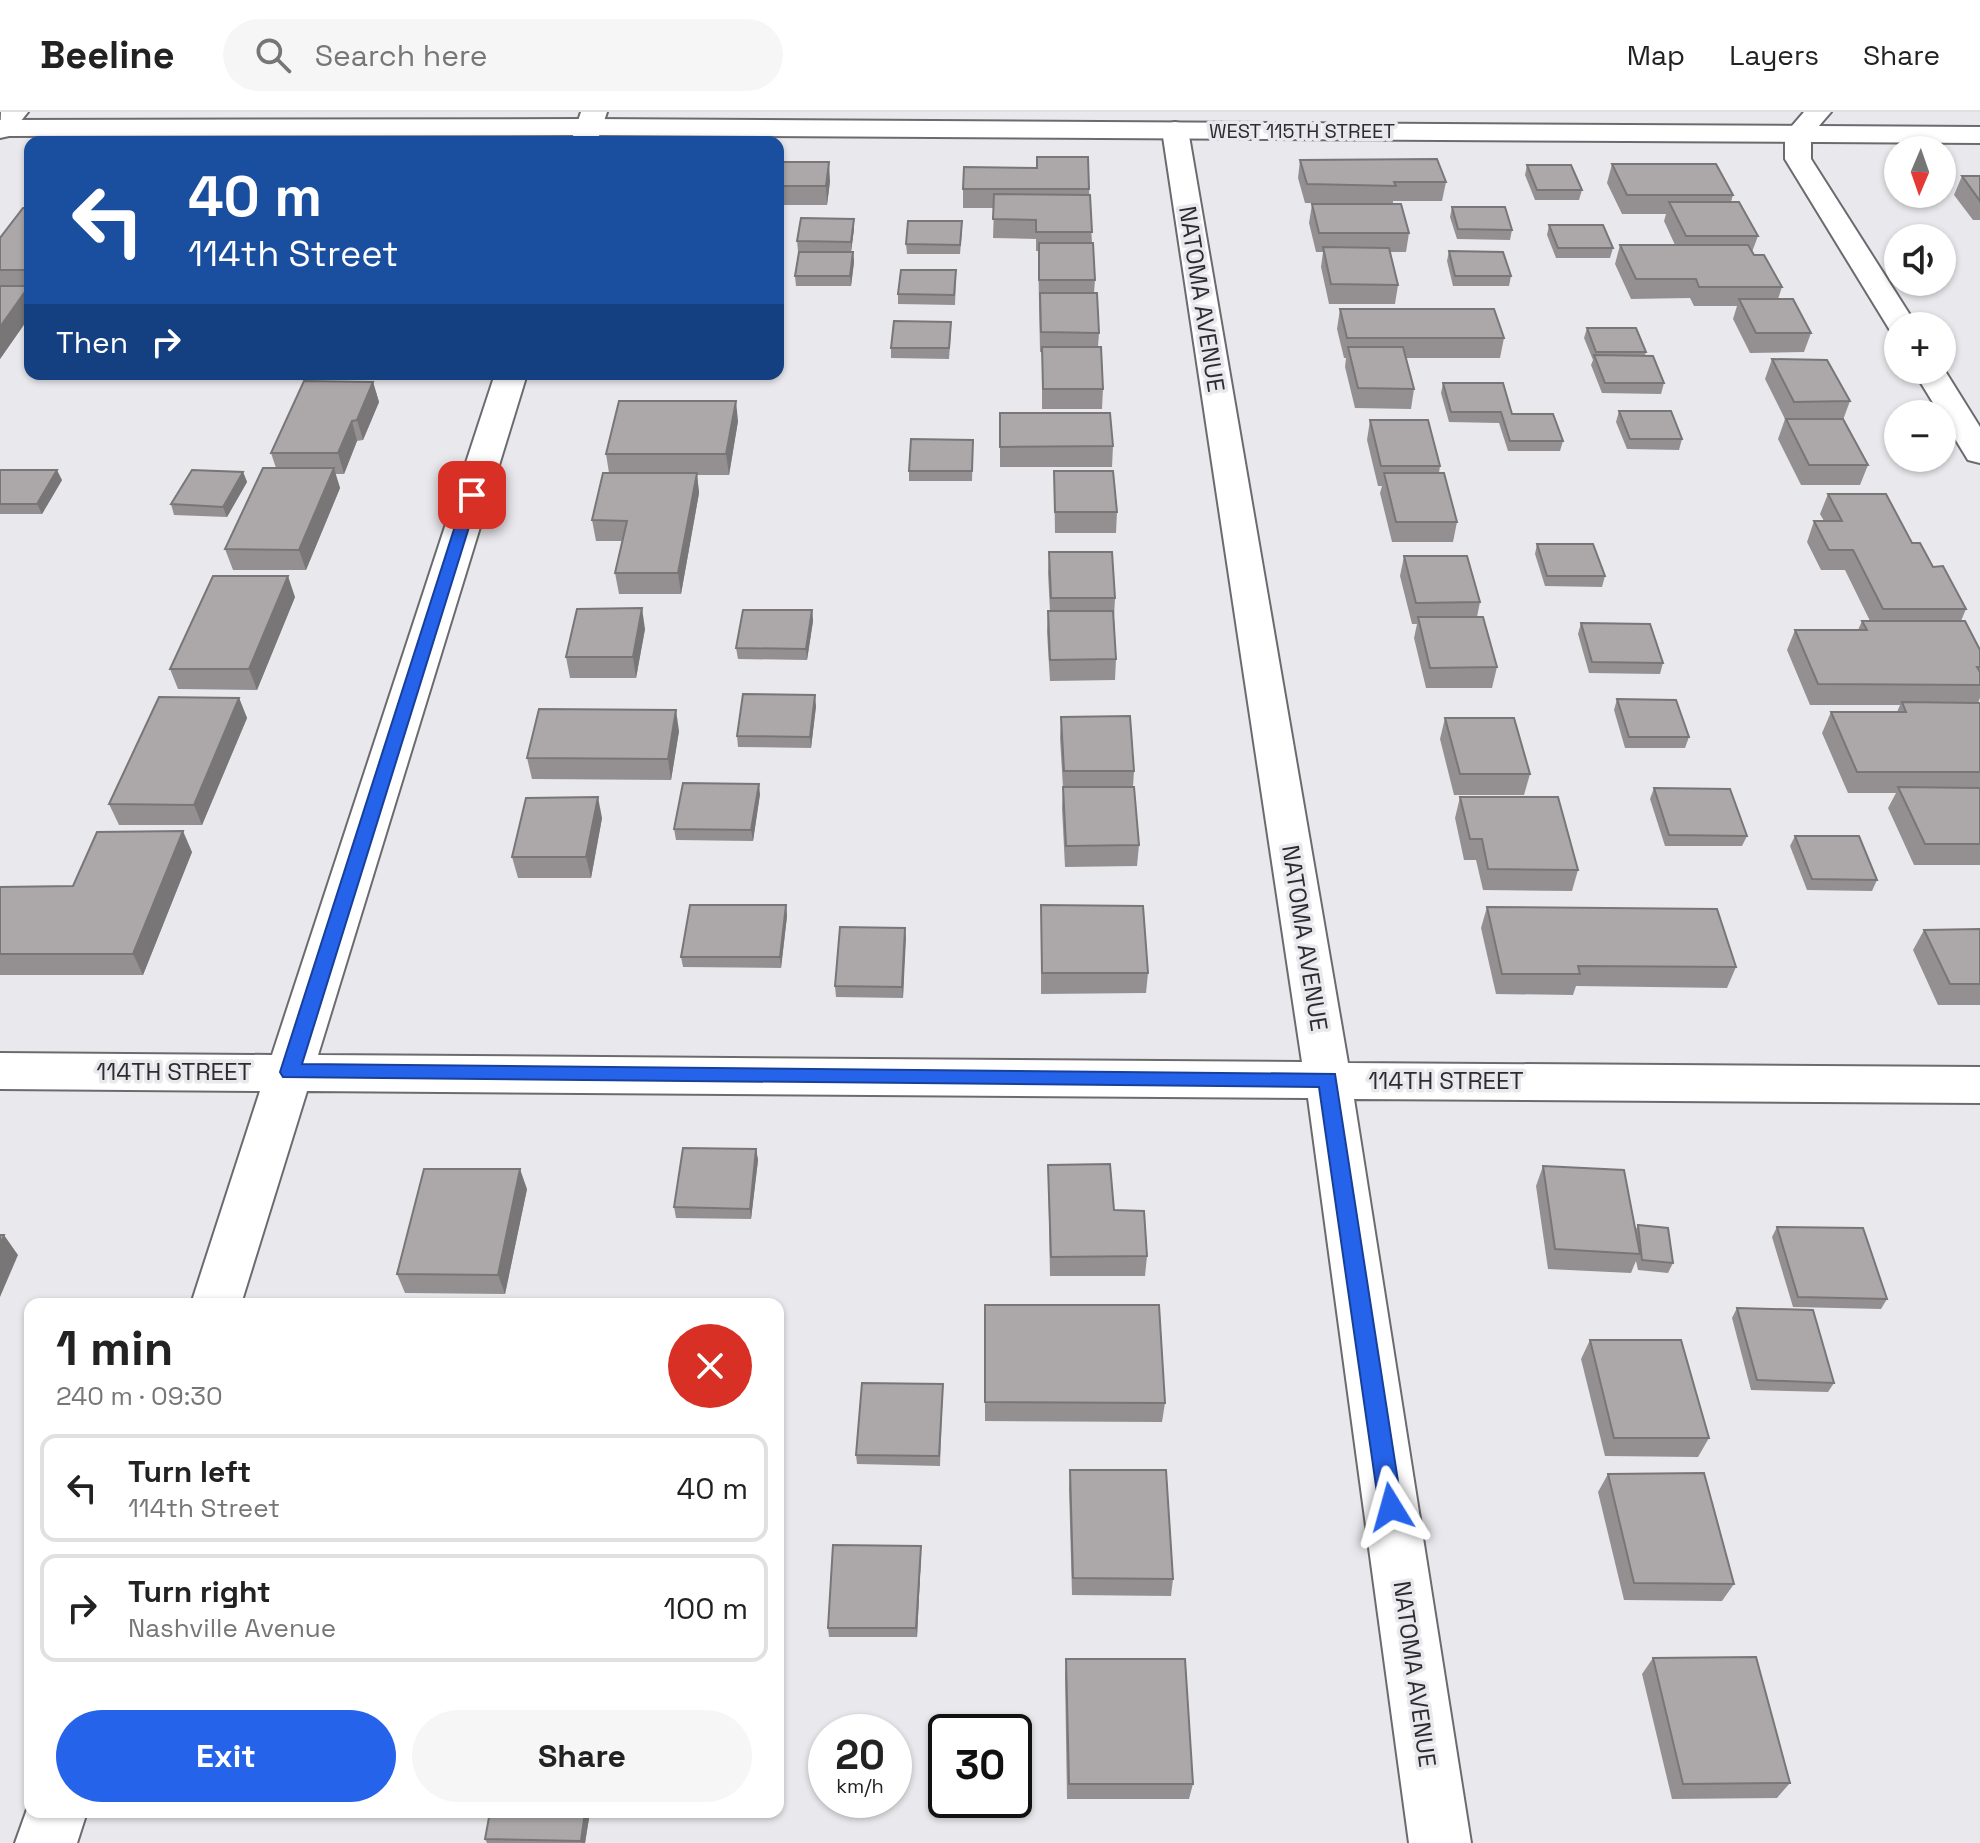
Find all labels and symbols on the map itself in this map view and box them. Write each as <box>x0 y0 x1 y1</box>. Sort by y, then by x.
street label: WEST 115TH STREET <box>1209 118 1395 144</box>
north arrow <box>1884 136 1956 208</box>
street label: NATOMA AVENUE <box>1172 204 1232 394</box>
pin <box>438 461 506 529</box>
street label: NATOMA AVENUE <box>1275 843 1335 1033</box>
street label: 114TH STREET <box>96 1056 252 1087</box>
street label: 114TH STREET <box>1368 1065 1524 1096</box>
position arrow <box>1349 1465 1433 1549</box>
street label: NATOMA AVENUE <box>1387 1579 1443 1769</box>
speed limit sign: 30 <box>928 1714 1032 1818</box>

